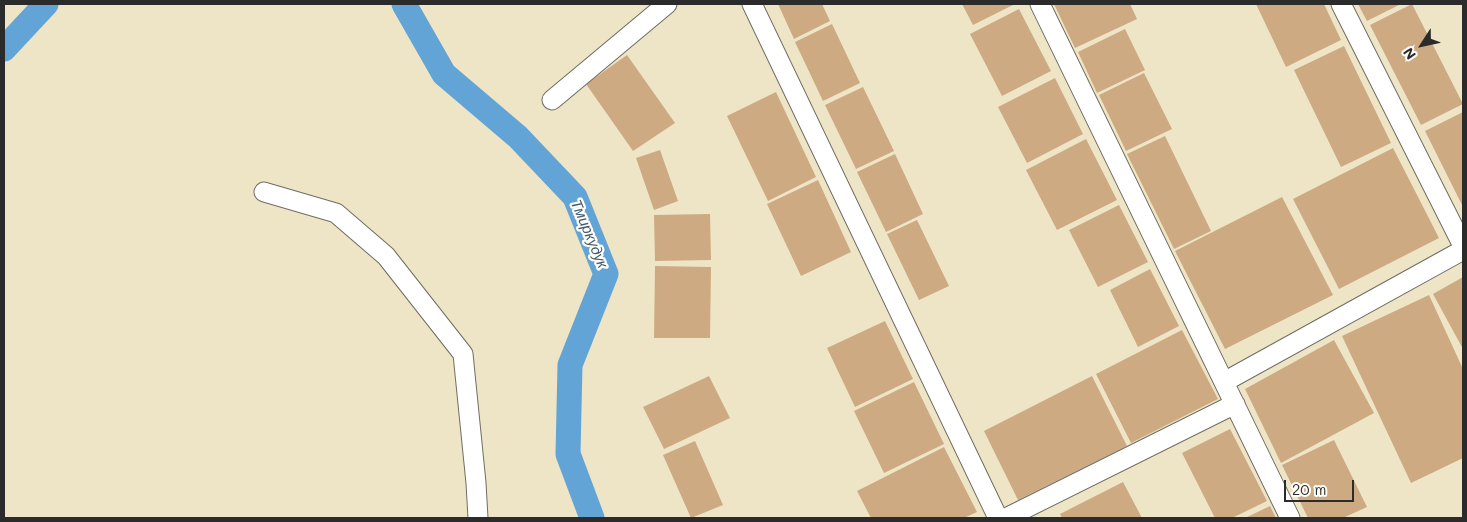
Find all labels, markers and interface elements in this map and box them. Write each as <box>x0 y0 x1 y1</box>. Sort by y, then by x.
north arrow <box>1397 20 1447 70</box>
text: N <box>1398 44 1420 64</box>
water label: Тмиркудук <box>566 197 612 271</box>
scale bar <box>1287 470 1357 502</box>
text: 20 m <box>1292 479 1326 499</box>

